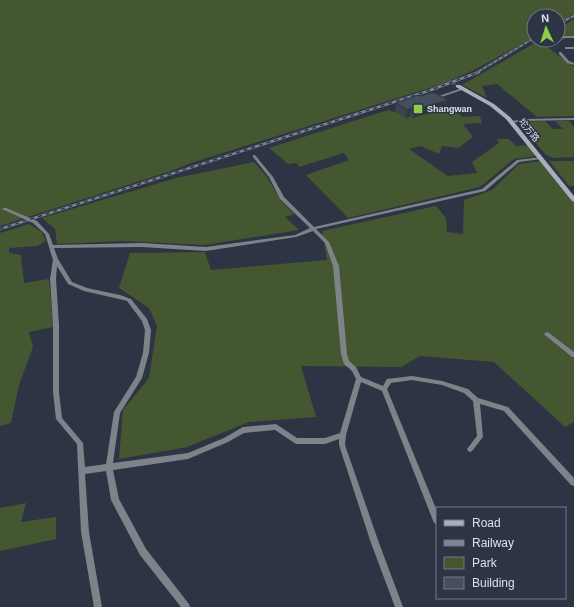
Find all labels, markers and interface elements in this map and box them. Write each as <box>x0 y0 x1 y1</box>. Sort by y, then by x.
north arrow <box>526 8 566 48</box>
text: N <box>541 12 550 24</box>
marker: Shangwan <box>412 103 424 115</box>
place label: Shangwan <box>427 104 472 114</box>
street label: 坨万路 <box>517 116 542 144</box>
legend <box>436 507 566 599</box>
text: Road <box>472 516 501 530</box>
text: Railway <box>472 536 514 550</box>
text: Park <box>472 556 498 570</box>
text: Building <box>472 576 515 590</box>

